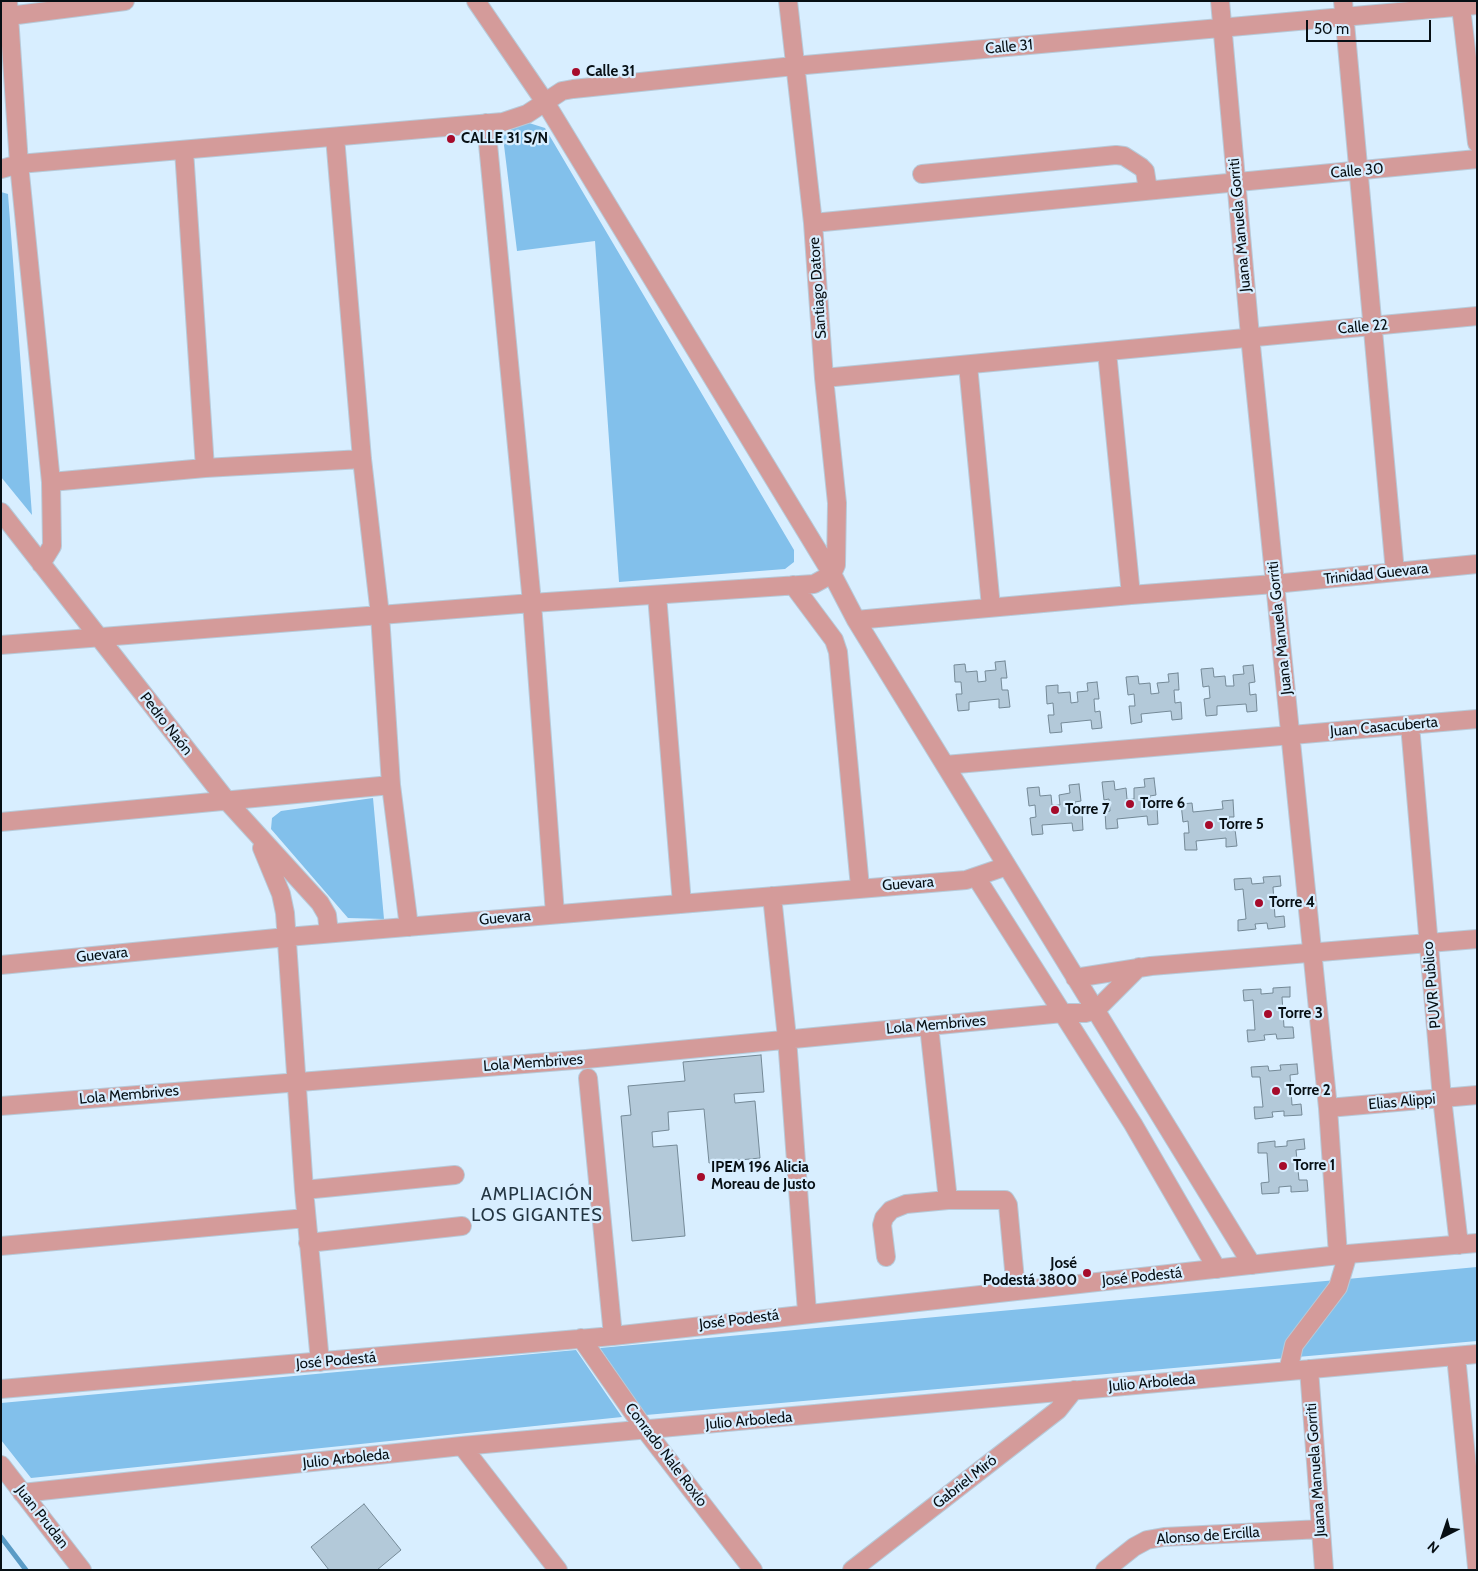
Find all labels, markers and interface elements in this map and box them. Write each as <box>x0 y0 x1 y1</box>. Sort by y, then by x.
scale bar <box>1308 10 1433 42</box>
text: 50 m <box>1314 20 1349 38</box>
street label: Calle 31 <box>985 36 1033 58</box>
place label: Calle 31 <box>586 63 635 81</box>
marker: Calle 31 <box>570 66 582 78</box>
place label: CALLE 31 S/N <box>461 130 548 148</box>
marker: CALLE 31 S/N <box>445 133 457 145</box>
street label: Juana Manuela Gorriti <box>1225 157 1255 293</box>
street label: Calle 30 <box>1330 160 1384 182</box>
street label: Santiago Datore <box>805 236 831 340</box>
street label: Calle 22 <box>1337 316 1389 338</box>
street label: Juana Manuela Gorriti <box>1264 560 1296 696</box>
street label: Trinidad Guevara <box>1323 560 1429 588</box>
street label: Pedro Naón <box>136 689 196 759</box>
street label: Juan Casacuberta <box>1329 713 1439 741</box>
place label: Torre 6 <box>1140 795 1185 813</box>
marker: Torre 6 <box>1124 798 1136 810</box>
place label: Torre 7 <box>1065 801 1109 819</box>
marker: Torre 7 <box>1049 804 1061 816</box>
place label: Torre 5 <box>1219 816 1264 834</box>
marker: Torre 5 <box>1203 819 1215 831</box>
street label: Guevara <box>882 873 934 895</box>
place label: Torre 4 <box>1269 894 1315 912</box>
marker: Torre 4 <box>1253 897 1265 909</box>
street label: Guevara <box>478 907 532 929</box>
street label: PUVR Publico <box>1419 941 1445 1029</box>
street label: Guevara <box>75 943 129 967</box>
place label: Torre 3 <box>1278 1005 1323 1023</box>
marker: Torre 3 <box>1262 1008 1274 1020</box>
street label: Lola Membrives <box>885 1012 987 1038</box>
street label: Lola Membrives <box>483 1051 583 1075</box>
street label: Lola Membrives <box>78 1082 180 1108</box>
place label: Torre 2 <box>1286 1082 1331 1100</box>
marker: Torre 2 <box>1270 1085 1282 1097</box>
street label: Elias Alippi <box>1368 1090 1436 1114</box>
place label: Torre 1 <box>1293 1157 1335 1175</box>
place label: IPEM 196 Alicia Moreau de Justo <box>711 1159 816 1194</box>
marker: Torre 1 <box>1277 1160 1289 1172</box>
marker: IPEM 196 Alicia Moreau de Justo <box>695 1171 707 1183</box>
district label: AMPLIACIÓN LOS GIGANTES <box>470 1184 604 1226</box>
place label: José Podestá 3800 <box>983 1255 1077 1290</box>
street label: José Podestá <box>1101 1264 1183 1290</box>
marker: José Podestá 3800 <box>1081 1267 1093 1279</box>
street label: José Podestá <box>698 1306 780 1334</box>
street label: José Podestá <box>295 1349 377 1373</box>
street label: Julio Arboleda <box>1108 1370 1196 1396</box>
street label: Conrado Nale Roxlo <box>621 1400 711 1510</box>
street label: Juana Manuela Gorriti <box>1302 1402 1330 1538</box>
street label: Julio Arboleda <box>705 1408 793 1434</box>
street label: Julio Arboleda <box>302 1445 390 1473</box>
street label: Gabriel Miró <box>929 1451 1001 1513</box>
street label: Juan Prudan <box>12 1482 72 1552</box>
north arrow <box>1418 1511 1468 1561</box>
street label: Alonso de Ercilla <box>1156 1523 1260 1549</box>
text: N <box>1424 1537 1443 1557</box>

